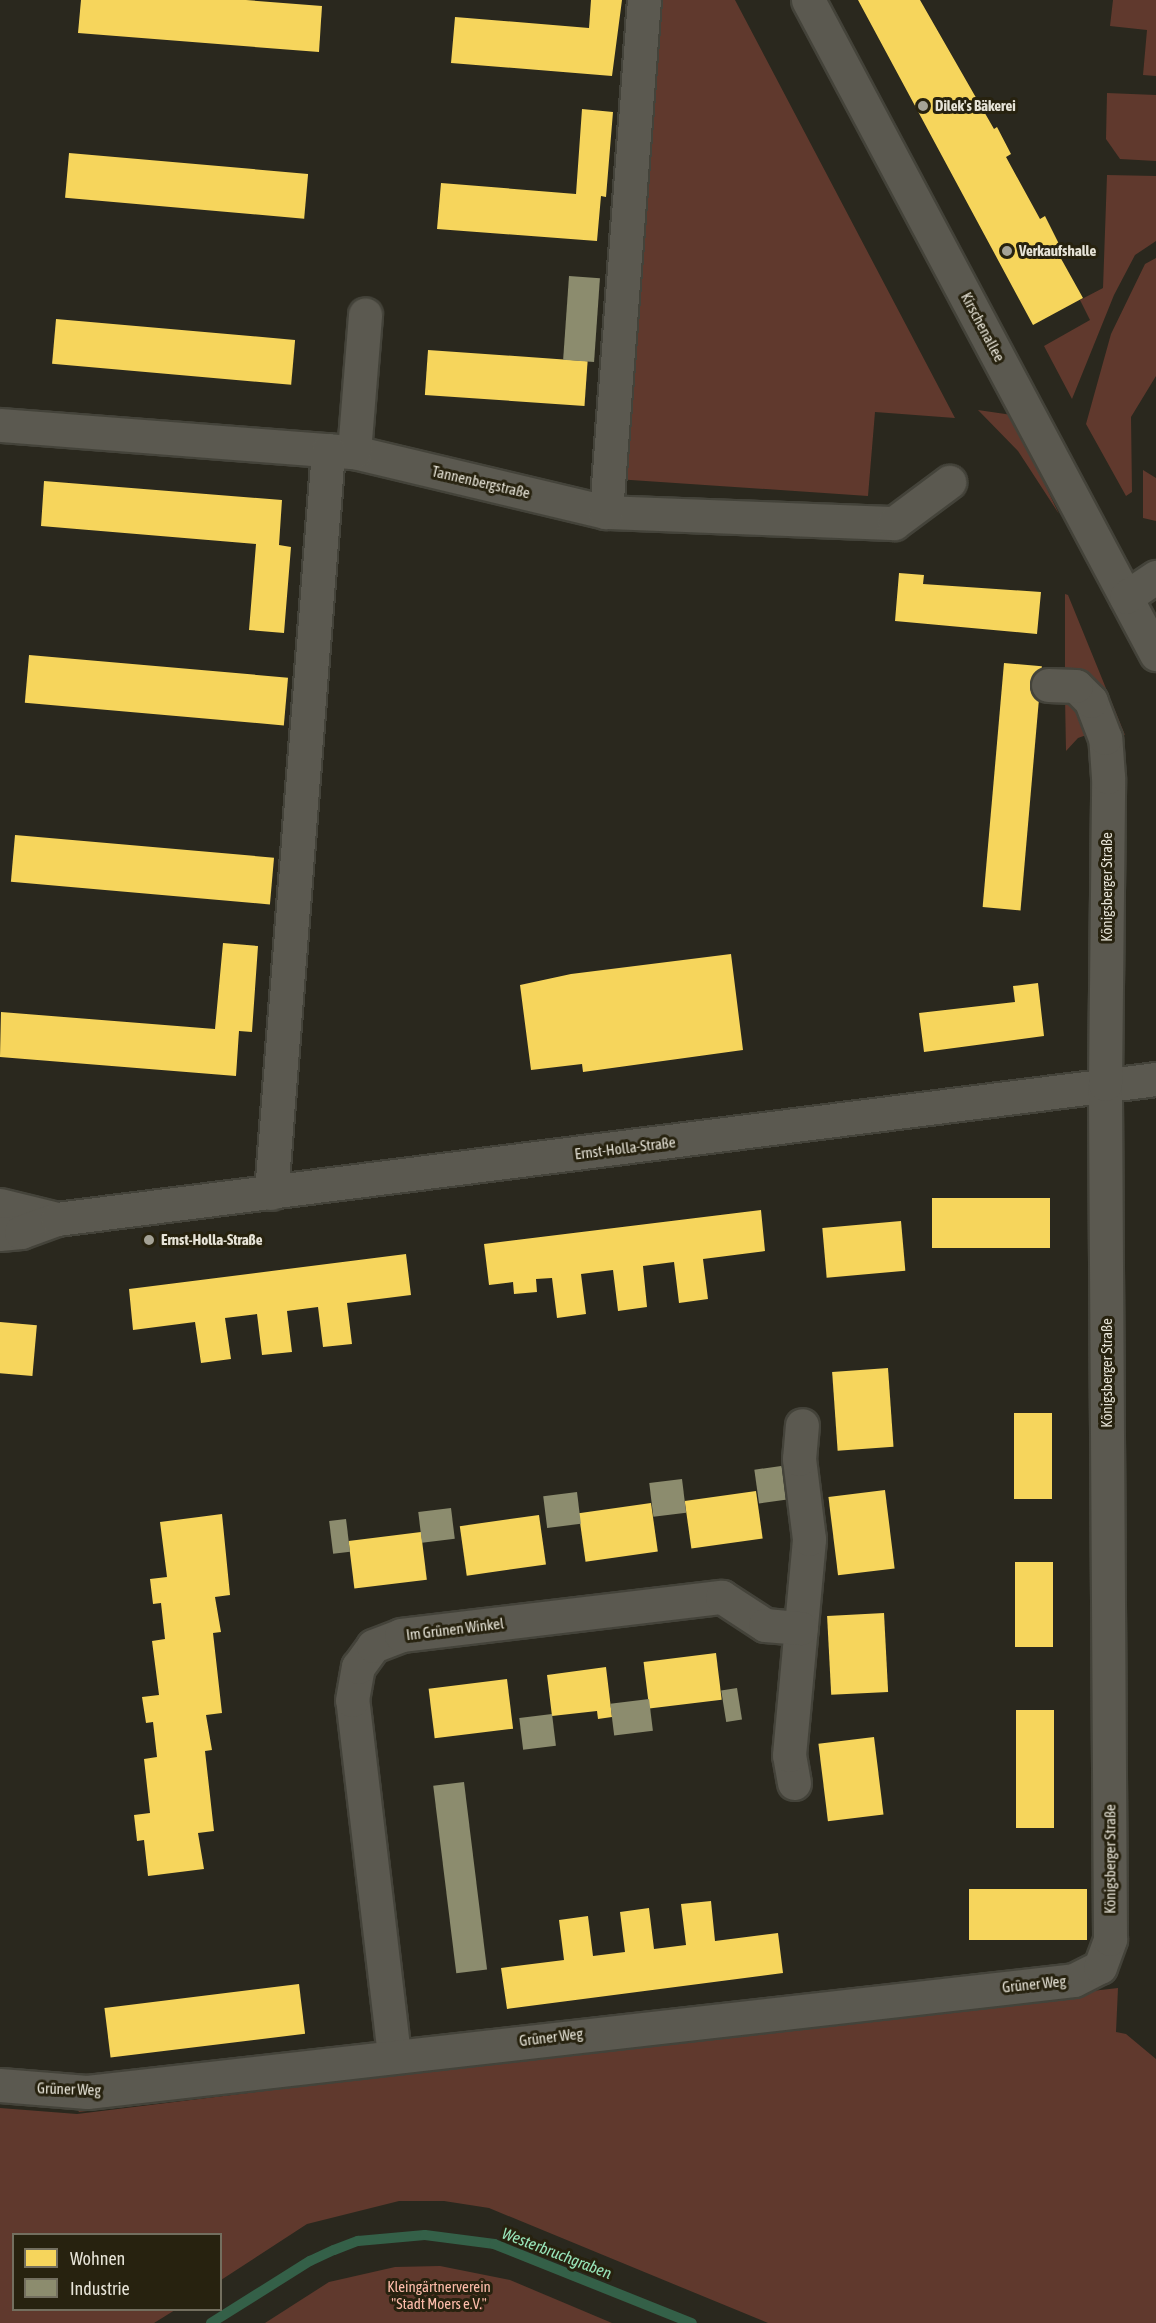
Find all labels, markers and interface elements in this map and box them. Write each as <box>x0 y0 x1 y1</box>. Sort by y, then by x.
place label: Dilek's Bäkerei <box>935 97 1016 115</box>
marker: Dilek's Bäkerei <box>916 99 930 113</box>
place label: Verkaufshalle <box>1019 242 1096 260</box>
marker: Verkaufshalle <box>1000 244 1014 258</box>
street label: Kirschenallee <box>957 289 1009 365</box>
street label: Tannenbergstraße <box>430 462 532 502</box>
street label: Königsberger Straße <box>1098 832 1116 942</box>
street label: Ernst-Holla-Straße <box>574 1133 676 1163</box>
place label: Ernst-Holla-Straße <box>161 1231 262 1249</box>
marker: Ernst-Holla-Straße <box>142 1233 156 1247</box>
street label: Königsberger Straße <box>1098 1318 1116 1428</box>
street label: Im Grünen Winkel <box>405 1614 505 1644</box>
street label: Königsberger Straße <box>1101 1804 1119 1914</box>
street label: Grüner Weg <box>1001 1972 1067 1996</box>
street label: Grüner Weg <box>518 2024 584 2050</box>
street label: Grüner Weg <box>37 2079 101 2099</box>
water label: Westerbruchgraben <box>499 2223 615 2283</box>
legend <box>12 2233 222 2311</box>
text: Wohnen <box>70 2248 125 2269</box>
park label: Kleingärtnerverein "Stadt Moers e.V." <box>387 2277 491 2312</box>
text: Industrie <box>70 2278 130 2299</box>

